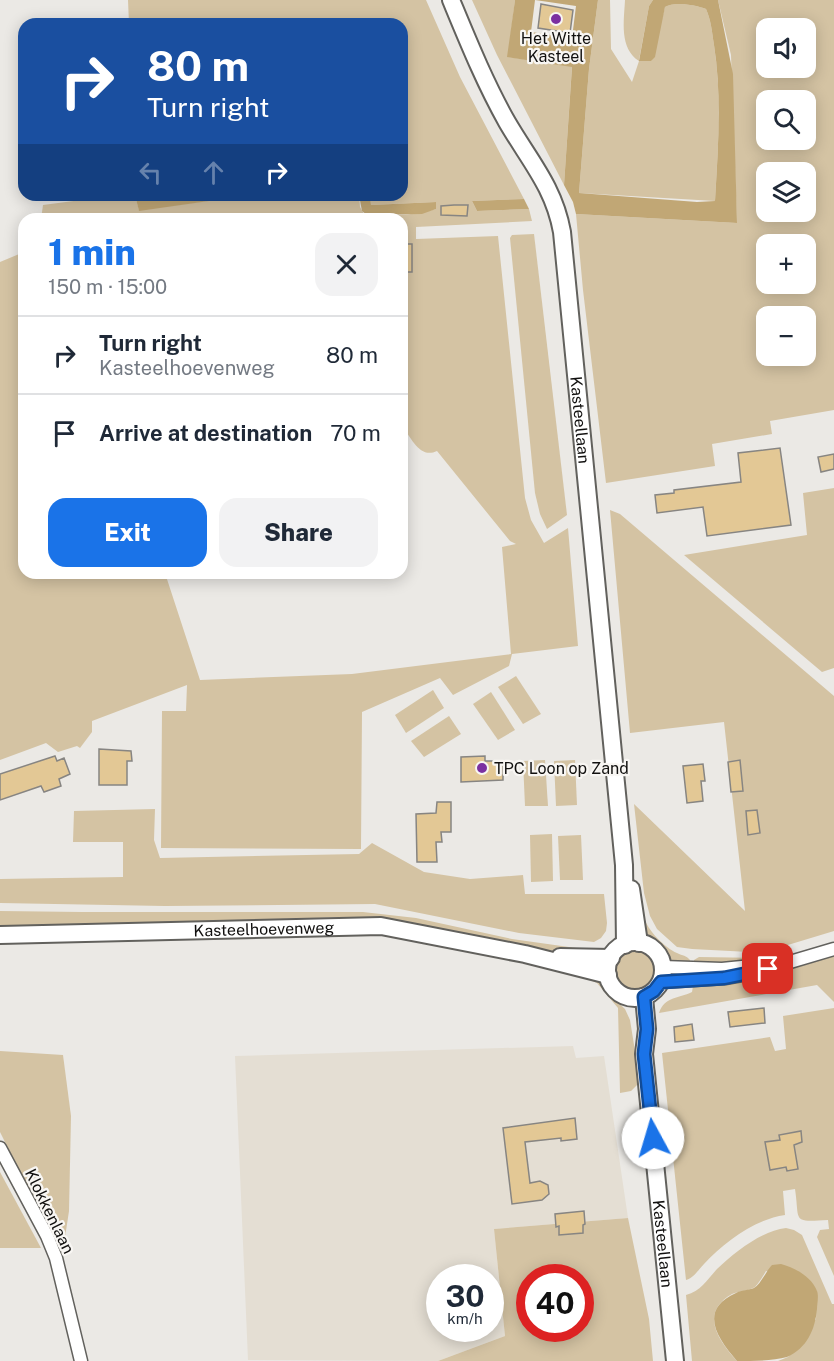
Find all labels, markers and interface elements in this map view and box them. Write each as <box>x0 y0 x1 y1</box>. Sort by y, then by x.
marker: Het Witte Kasteel <box>549 12 563 26</box>
map controls <box>756 18 816 366</box>
button: sound <box>756 18 816 78</box>
place label: Het Witte Kasteel <box>521 29 591 66</box>
text: 80 m <box>147 41 249 90</box>
icon: right <box>48 42 126 120</box>
button: search <box>756 90 816 150</box>
text: Turn right <box>147 91 270 123</box>
icon: left <box>134 156 167 189</box>
icon: ahead <box>197 156 230 189</box>
icon: right <box>260 156 293 189</box>
button: layers <box>756 162 816 222</box>
text: 1 min <box>48 231 136 273</box>
button: close <box>315 233 378 296</box>
button: + <box>756 234 816 294</box>
text: 150 m · 15:00 <box>48 275 167 299</box>
button: − <box>756 306 816 366</box>
text: Turn right <box>99 330 202 356</box>
icon: right <box>48 339 81 372</box>
text: 80 m <box>326 342 378 368</box>
text: Kasteelhoevenweg <box>99 356 275 380</box>
street label: Kasteellaan <box>566 375 594 465</box>
icon: arrive <box>48 417 81 450</box>
text: Arrive at destination <box>99 420 312 446</box>
text: 70 m <box>330 420 381 446</box>
button: Exit <box>48 498 207 567</box>
button: Share <box>219 498 378 567</box>
place label: TPC Loon op Zand <box>494 759 629 778</box>
marker: TPC Loon op Zand <box>475 761 489 775</box>
street label: Kasteelhoevenweg <box>193 918 335 940</box>
pin <box>742 943 793 994</box>
icon: arrive <box>751 952 784 985</box>
position arrow <box>621 1106 685 1170</box>
street label: Klokkenlaan <box>21 1166 78 1257</box>
street label: Kasteellaan <box>649 1199 677 1288</box>
speed limit sign: 40 <box>516 1264 594 1342</box>
text: 30 <box>445 1278 485 1314</box>
text: km/h <box>447 1310 483 1327</box>

